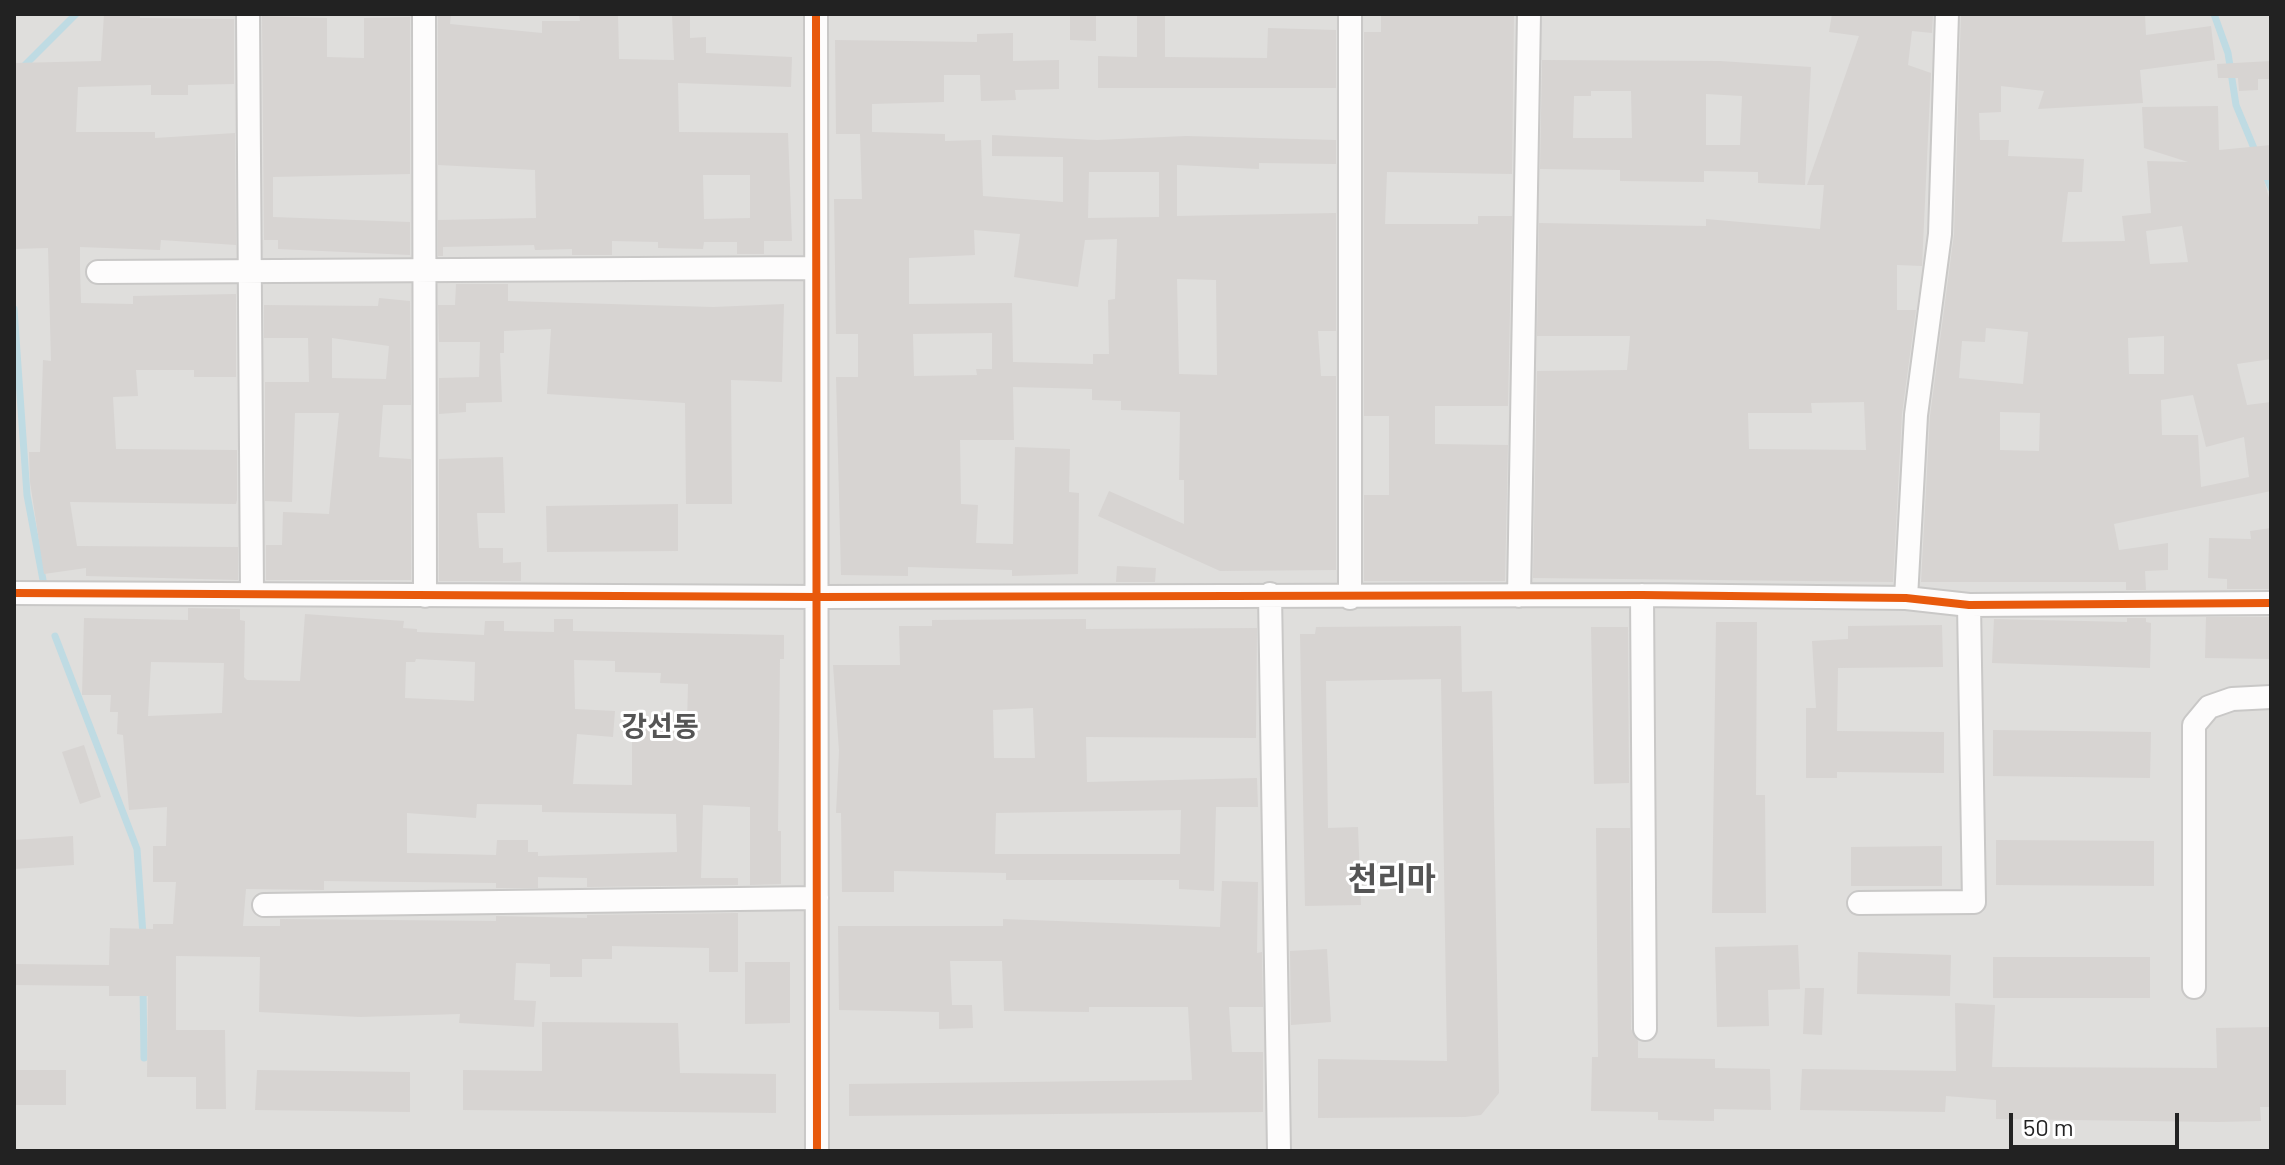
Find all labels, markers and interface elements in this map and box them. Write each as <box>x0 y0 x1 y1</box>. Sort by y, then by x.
district label: 강선동 <box>621 710 699 744</box>
district label: 천리마 <box>1348 860 1436 898</box>
scale bar <box>2013 1097 2183 1147</box>
text: 50 m <box>2023 1112 2074 1141</box>

